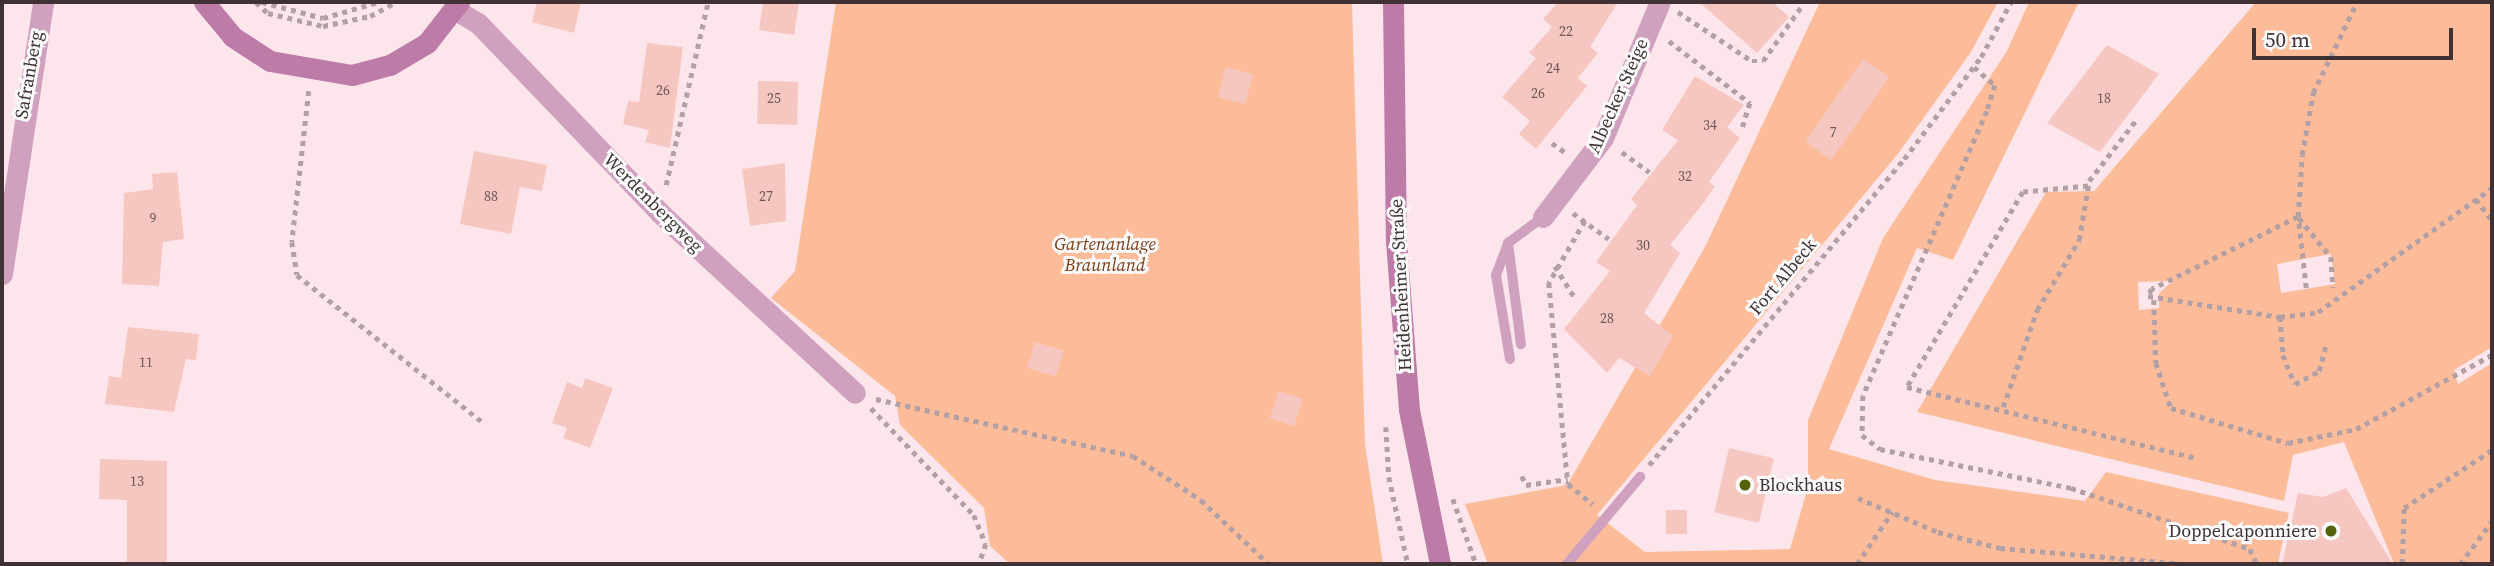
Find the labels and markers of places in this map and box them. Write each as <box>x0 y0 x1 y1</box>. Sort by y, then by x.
place label: Blockhaus <box>1759 474 1842 496</box>
marker: Blockhaus <box>1737 477 1753 493</box>
place label: Doppelcaponniere <box>2168 520 2317 542</box>
marker: Doppelcaponniere <box>2323 523 2339 539</box>

